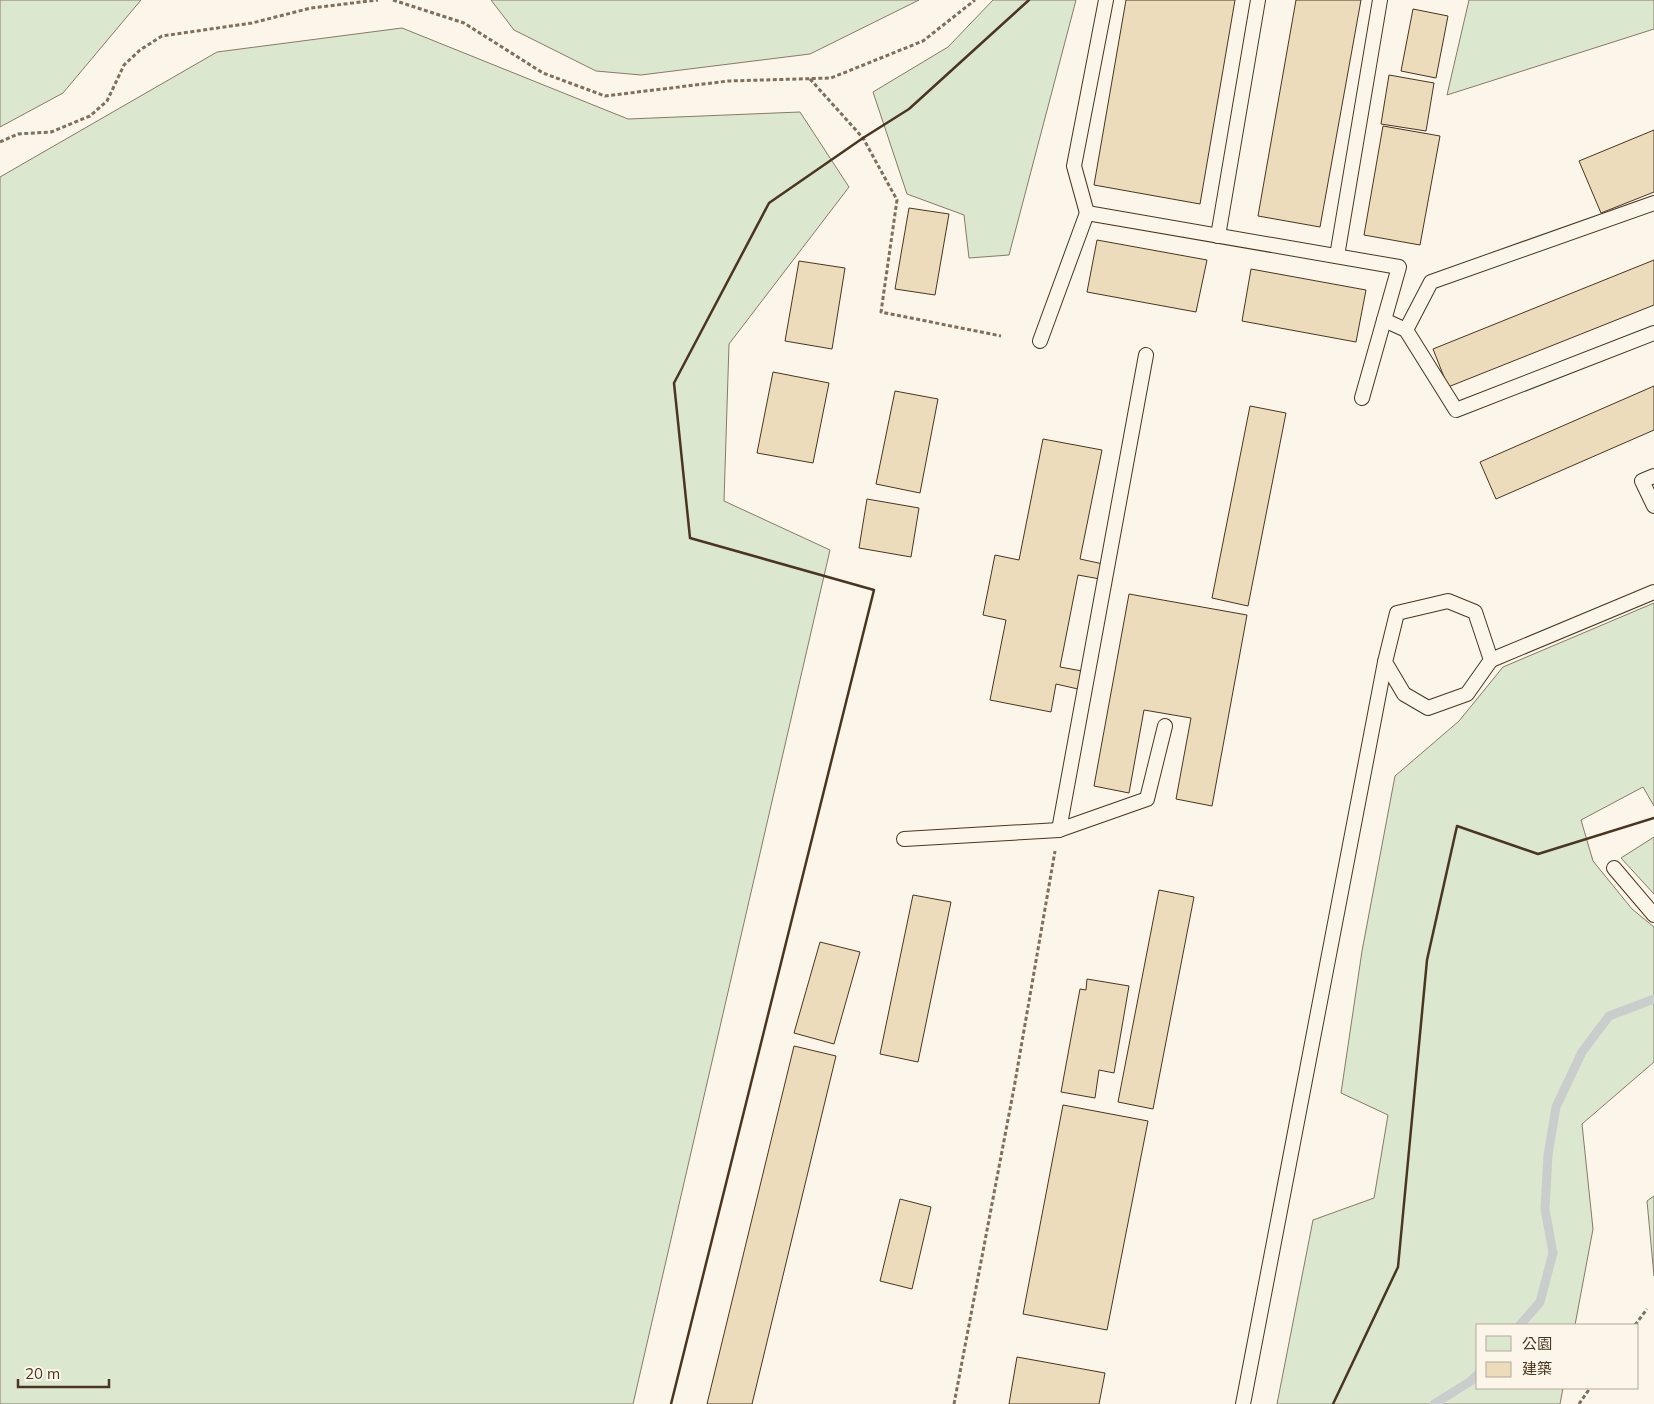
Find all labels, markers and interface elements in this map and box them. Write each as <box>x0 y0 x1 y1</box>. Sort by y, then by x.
legend <box>1476 1324 1639 1389</box>
text: 公園 <box>1522 1334 1552 1353</box>
scale bar <box>18 1356 109 1388</box>
text: 建築 <box>1522 1359 1552 1378</box>
text: 20 m <box>25 1364 60 1383</box>

